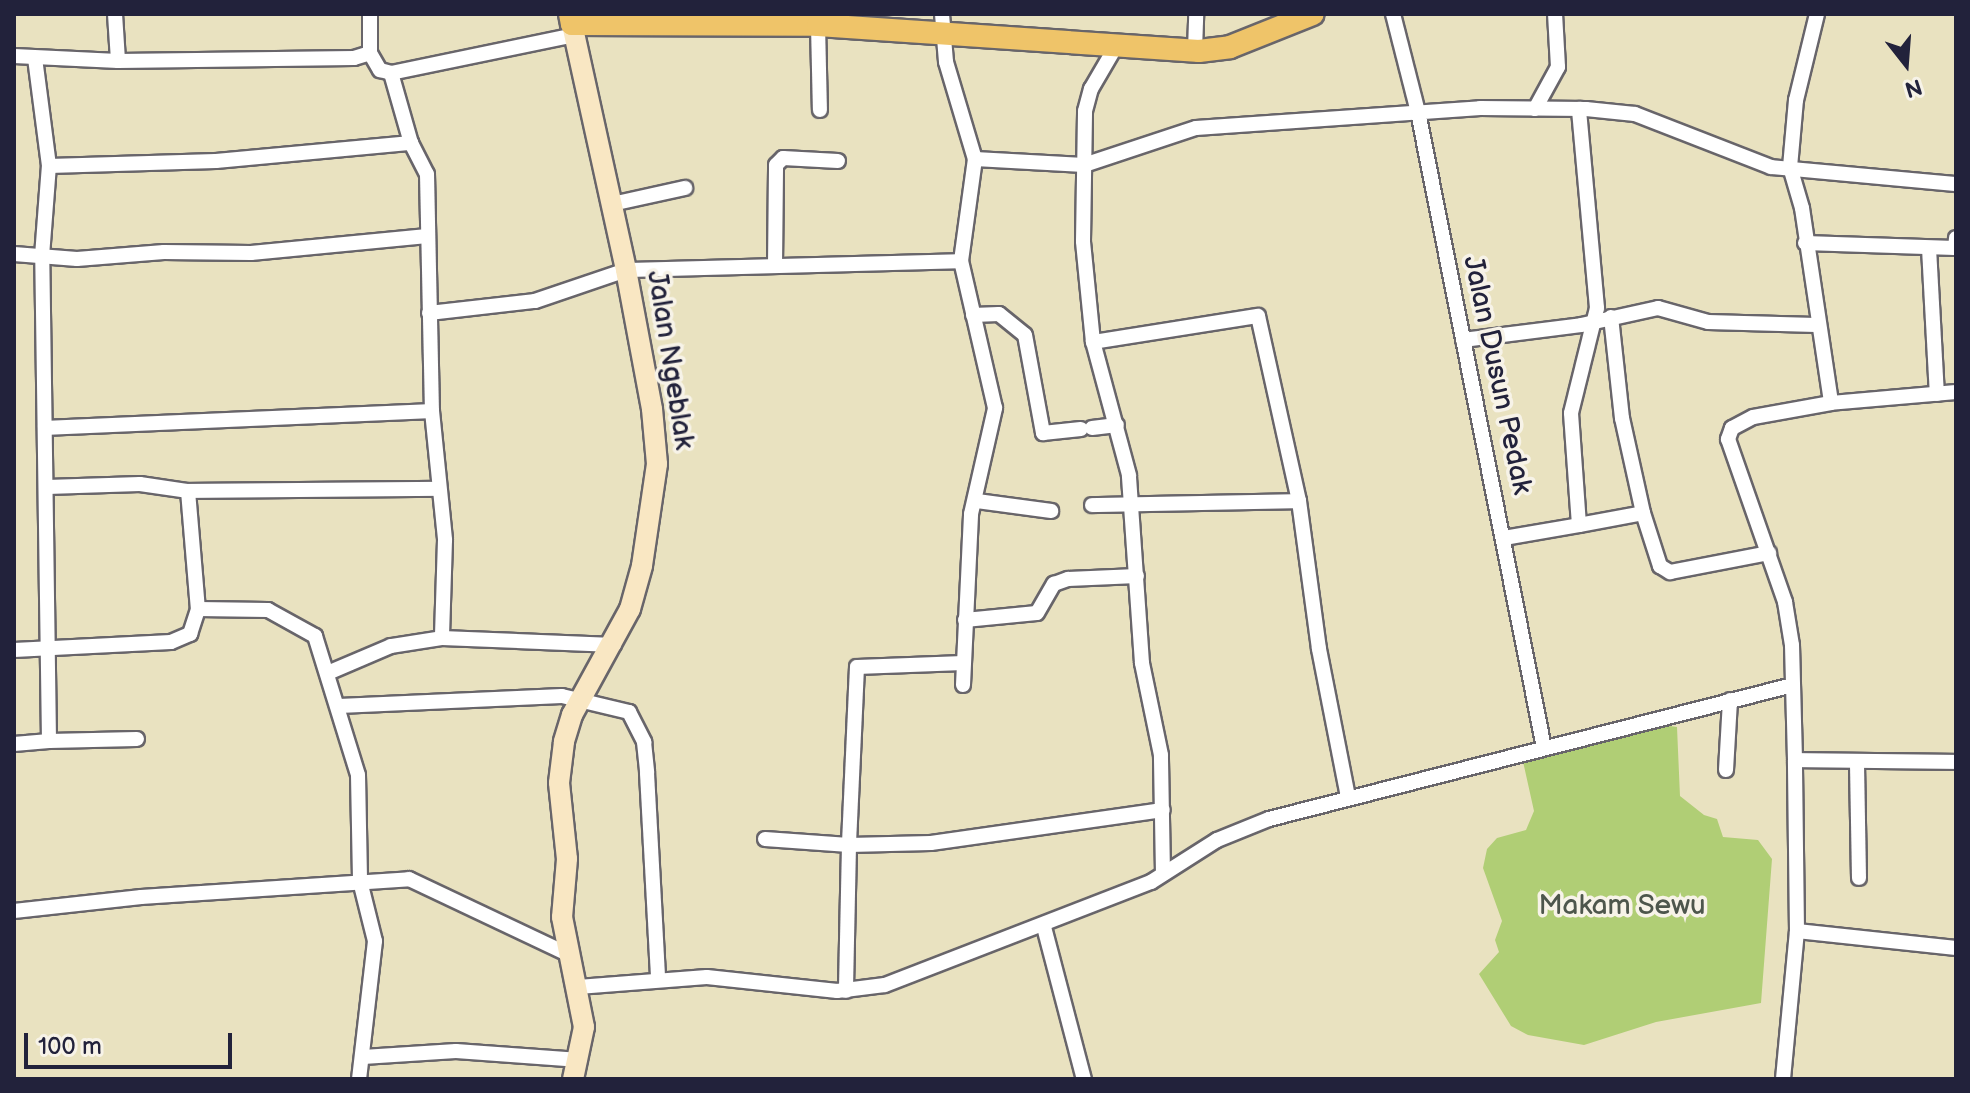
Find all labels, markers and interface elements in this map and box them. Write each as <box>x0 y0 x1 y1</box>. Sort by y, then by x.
north arrow <box>1866 24 1946 104</box>
text: N <box>1901 72 1925 103</box>
street label: Jalan Dusun Pedak <box>1455 253 1539 497</box>
street label: Jalan Ngeblak <box>639 268 701 452</box>
park label: Makam Sewu <box>1538 889 1706 923</box>
scale bar <box>28 1017 236 1067</box>
text: 100 m <box>38 1032 102 1061</box>

